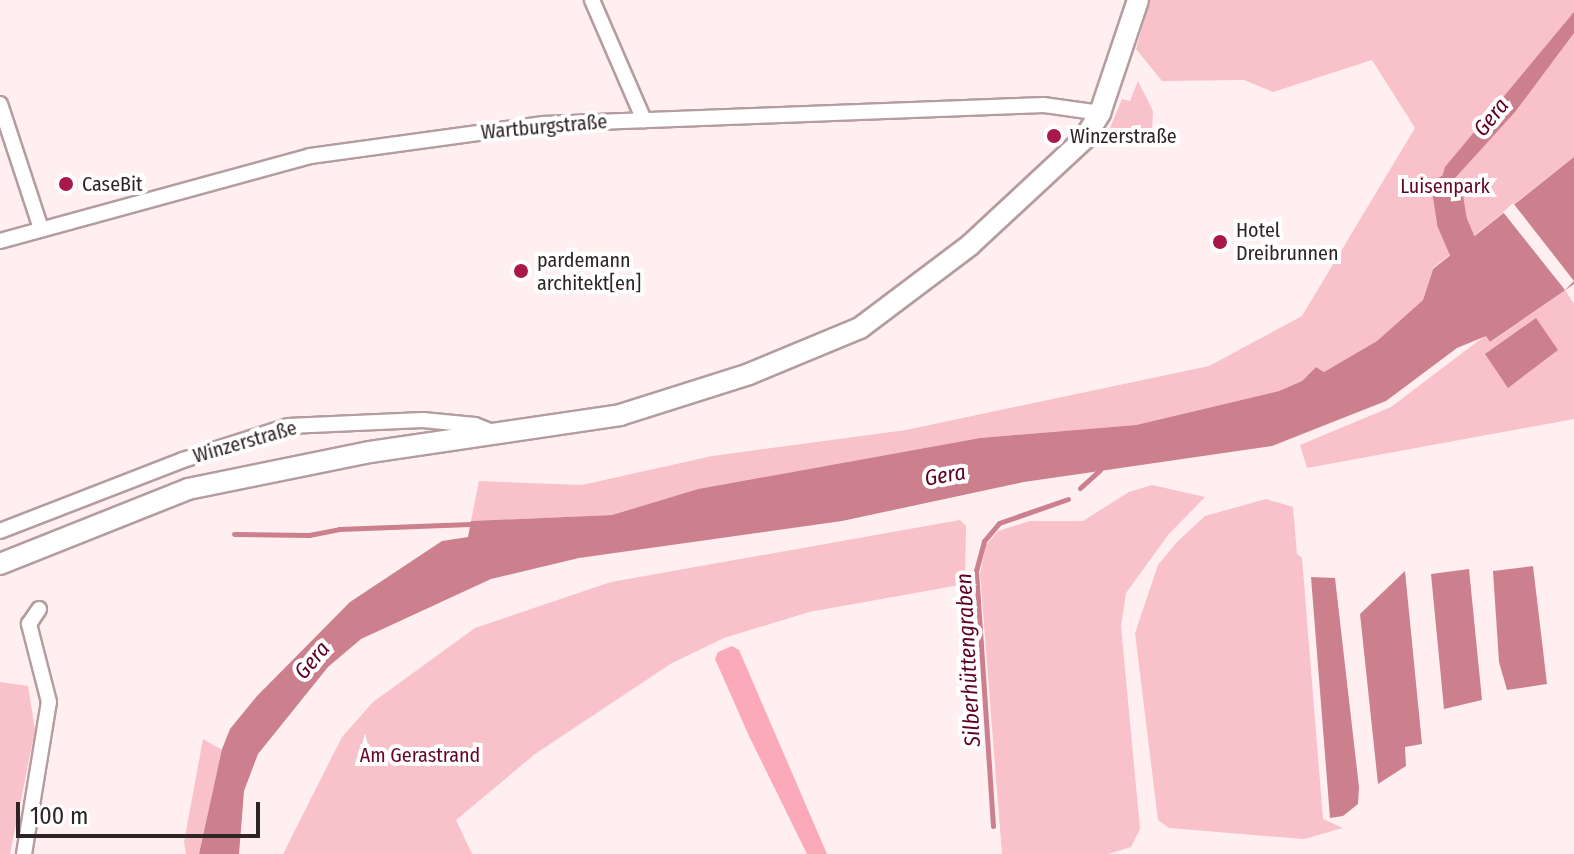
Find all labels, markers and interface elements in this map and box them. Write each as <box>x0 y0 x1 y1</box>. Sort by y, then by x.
water label: Gera <box>1468 93 1514 141</box>
street label: Wartburgstraße <box>480 110 608 144</box>
place label: Winzerstraße <box>1070 124 1177 148</box>
marker: Winzerstraße <box>1045 127 1063 145</box>
place label: CaseBit <box>82 172 143 196</box>
park label: Luisenpark <box>1400 174 1490 198</box>
marker: CaseBit <box>57 175 75 193</box>
place label: Hotel Dreibrunnen <box>1236 218 1339 265</box>
marker: Hotel Dreibrunnen <box>1211 233 1229 251</box>
place label: pardemann architekt[en] <box>537 248 641 295</box>
marker: pardemann architekt[en] <box>512 262 530 280</box>
street label: Winzerstraße <box>190 416 300 468</box>
water label: Gera <box>922 458 968 492</box>
water label: Silberhüttengraben <box>950 573 986 747</box>
water label: Gera <box>289 636 335 684</box>
park label: Am Gerastrand <box>360 743 480 767</box>
scale bar <box>20 786 264 836</box>
text: 100 m <box>30 802 88 830</box>

